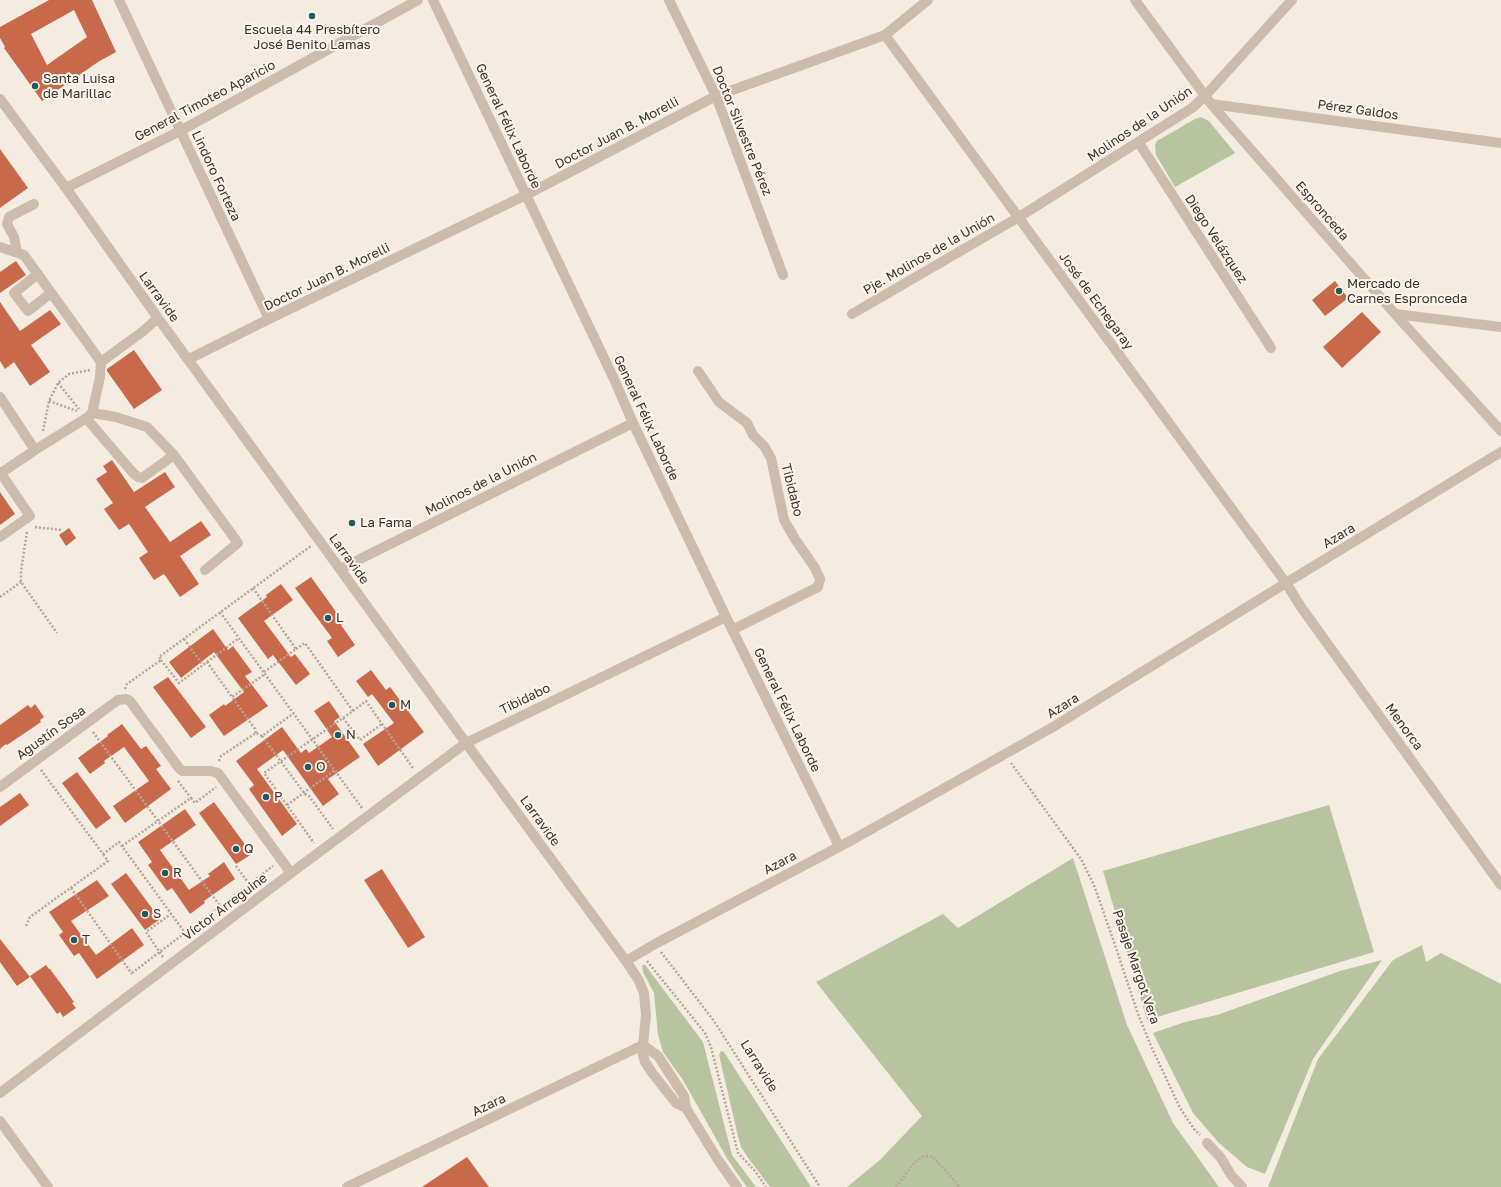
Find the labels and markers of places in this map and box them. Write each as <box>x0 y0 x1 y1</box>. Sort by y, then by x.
marker: Escuela 44 Presbítero José Benito Lamas <box>307 11 317 21</box>
place label: Escuela 44 Presbítero José Benito Lamas <box>244 22 380 53</box>
place label: Santa Luisa de Marillac <box>43 71 115 102</box>
marker: Santa Luisa de Marillac <box>30 81 40 91</box>
place label: Mercado de Carnes Espronceda <box>1347 276 1467 307</box>
marker: Mercado de Carnes Espronceda <box>1334 286 1344 296</box>
place label: La Fama <box>360 515 412 531</box>
marker: La Fama <box>347 518 357 528</box>
place label: L <box>336 610 343 626</box>
marker: L <box>323 613 333 623</box>
place label: M <box>400 697 411 713</box>
marker: M <box>387 700 397 710</box>
place label: N <box>346 727 356 743</box>
marker: N <box>333 730 343 740</box>
place label: O <box>316 759 326 775</box>
marker: O <box>303 762 313 772</box>
place label: P <box>274 789 283 805</box>
marker: P <box>261 792 271 802</box>
place label: Q <box>244 841 254 857</box>
marker: Q <box>231 844 241 854</box>
place label: R <box>173 865 182 881</box>
marker: R <box>160 868 170 878</box>
place label: S <box>153 906 161 922</box>
marker: S <box>140 909 150 919</box>
place label: T <box>82 932 90 948</box>
marker: T <box>69 935 79 945</box>

